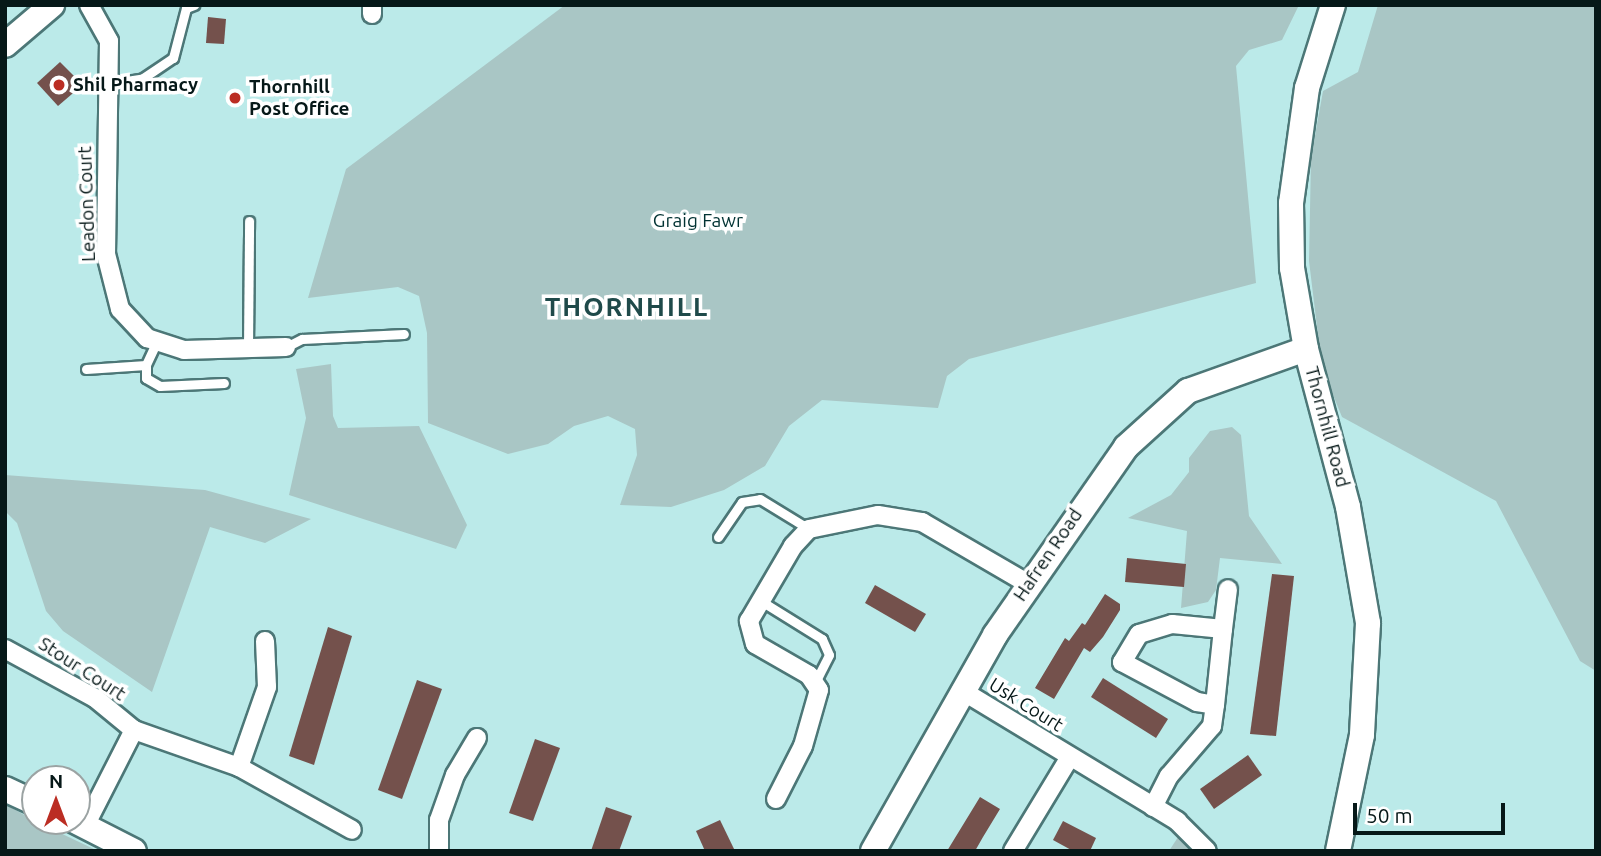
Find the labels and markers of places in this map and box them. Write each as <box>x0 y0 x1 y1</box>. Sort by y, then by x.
place label: Shil Pharmacy <box>73 74 198 96</box>
place label: Thornhill Post Office <box>249 76 350 120</box>
marker: Shil Pharmacy <box>51 77 67 93</box>
marker: Thornhill Post Office <box>227 90 243 106</box>

